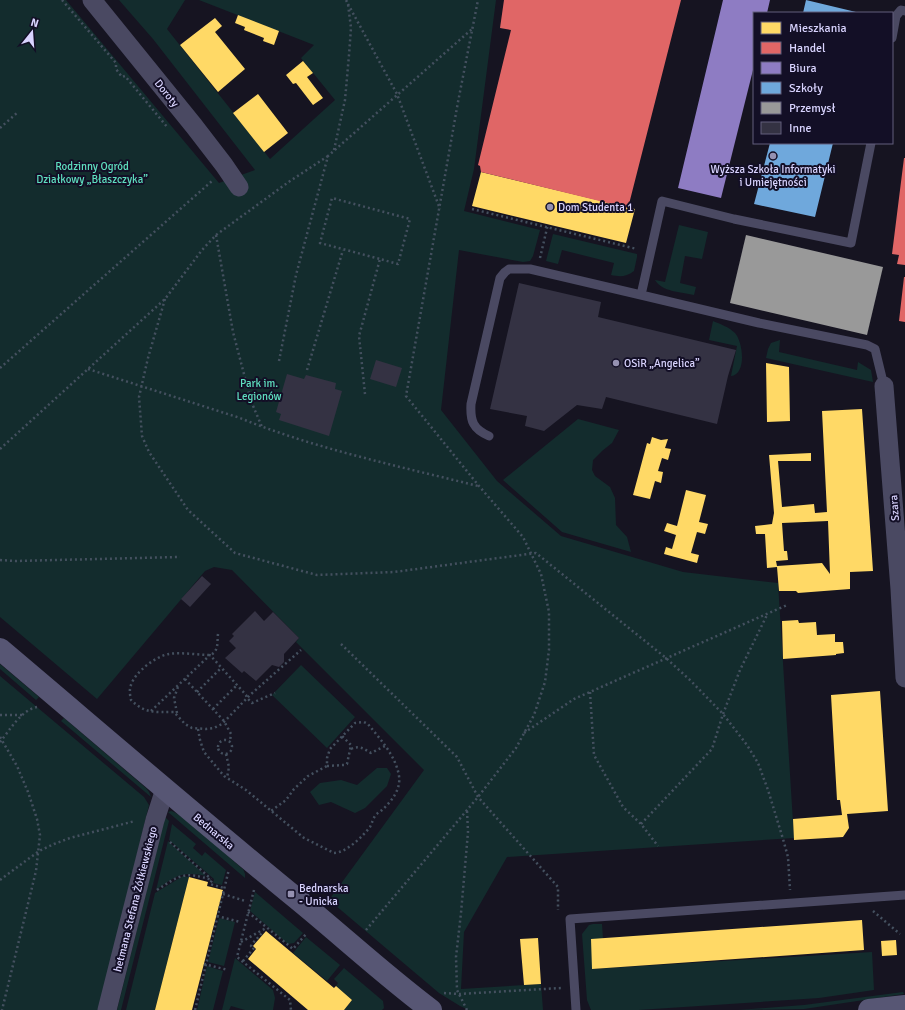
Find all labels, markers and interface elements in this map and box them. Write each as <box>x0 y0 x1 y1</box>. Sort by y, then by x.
north arrow <box>12 12 52 52</box>
legend <box>753 12 893 144</box>
text: N <box>29 16 40 30</box>
text: Mieszkania <box>789 21 847 36</box>
text: Handel <box>789 41 826 56</box>
text: Biura <box>789 61 817 76</box>
street label: Doroty <box>152 77 182 110</box>
text: Szkoły <box>789 81 823 96</box>
text: Przemysł <box>789 101 836 116</box>
text: Inne <box>789 121 812 136</box>
marker: Wyższa Szkoła Informatyki i Umiejętności <box>768 151 778 161</box>
park label: Rodzinny Ogród Działkowy „Błaszczyka” <box>36 160 148 186</box>
place label: Wyższa Szkoła Informatyki i Umiejętności <box>710 163 836 189</box>
place label: Dom Studenta 1 <box>558 201 633 214</box>
marker: Dom Studenta 1 <box>545 202 555 212</box>
place label: OSiR „Angelica” <box>624 357 700 370</box>
marker: OSiR „Angelica” <box>611 358 621 368</box>
park label: Park im. Legionów <box>237 377 282 403</box>
street label: Szara <box>887 494 902 521</box>
street label: Bednarska <box>191 810 237 853</box>
street label: hetmana Stefana Żółkiewskiego <box>110 824 160 973</box>
place label: Bednarska - Unicka <box>299 882 349 908</box>
marker: Bednarska - Unicka <box>286 889 296 899</box>

